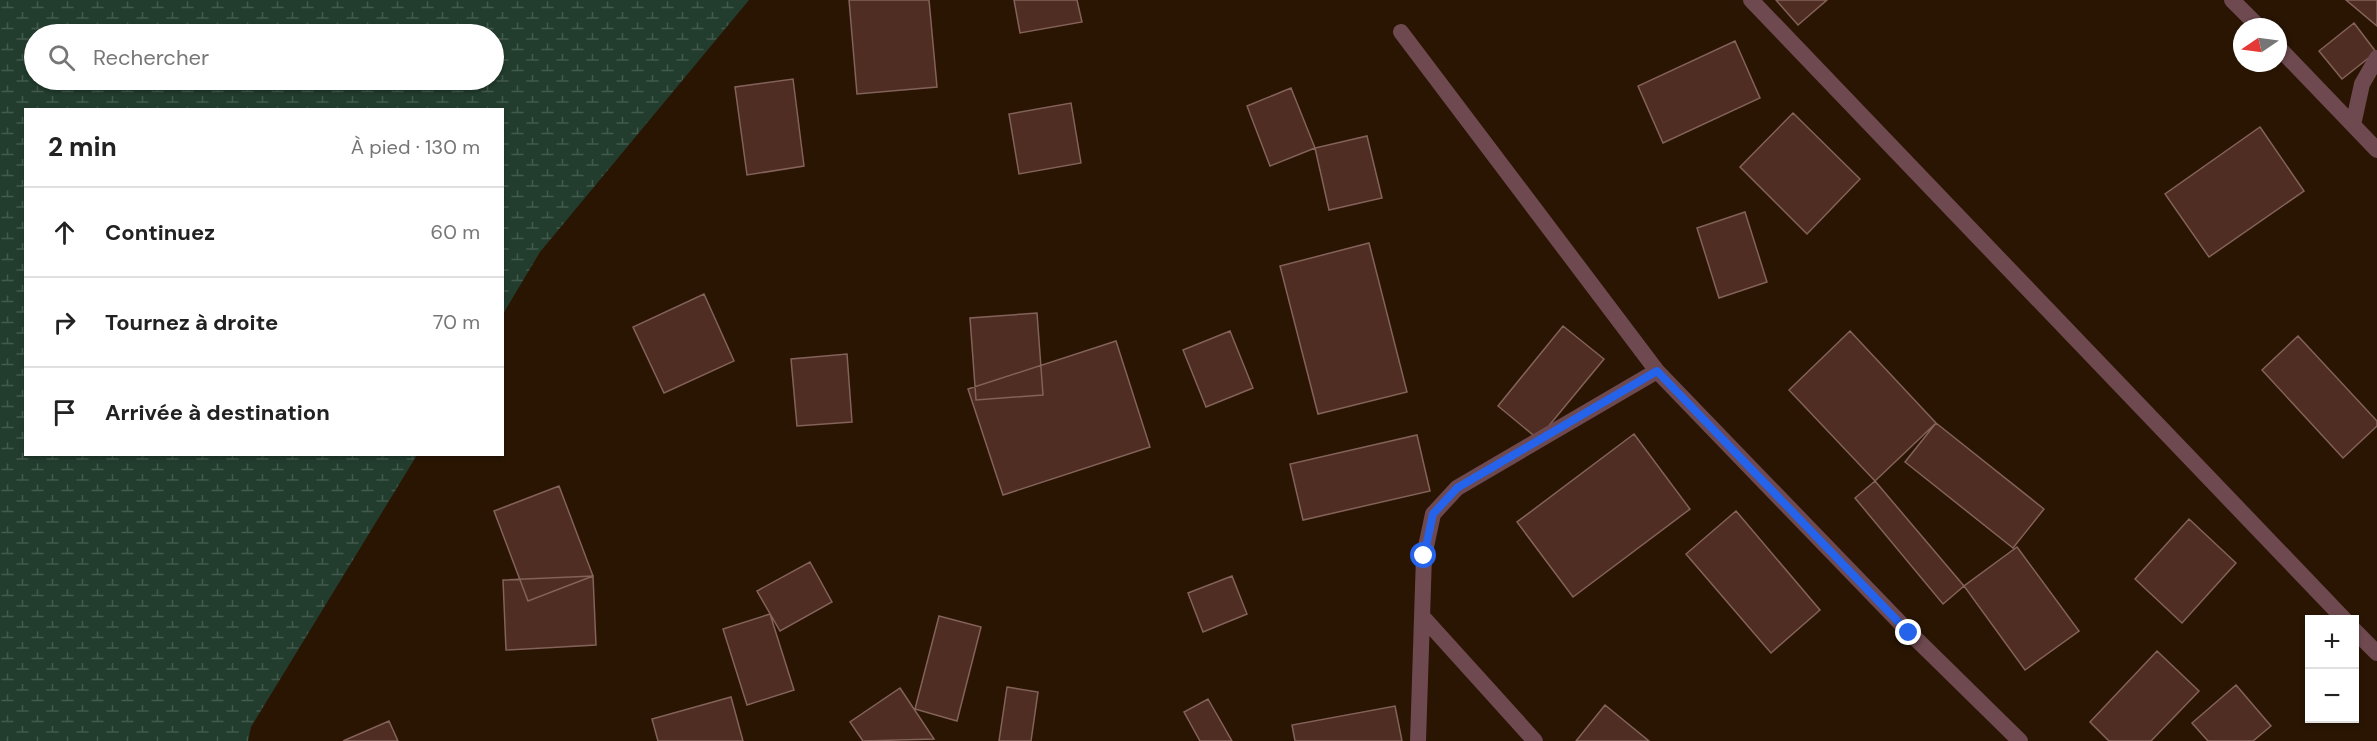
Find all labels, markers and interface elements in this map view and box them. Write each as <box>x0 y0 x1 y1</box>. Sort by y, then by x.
north arrow <box>2233 18 2287 72</box>
search box <box>24 24 504 90</box>
icon: search <box>45 41 78 74</box>
text: Rechercher <box>93 43 209 72</box>
text: 2 min <box>48 130 117 164</box>
text: À pied · 130 m <box>351 134 480 160</box>
icon: ahead <box>48 216 81 249</box>
text: Continuez <box>105 218 215 247</box>
text: 60 m <box>431 219 480 245</box>
icon: right <box>48 306 81 339</box>
text: Tournez à droite <box>105 308 278 337</box>
text: 70 m <box>433 309 480 335</box>
icon: arrive <box>48 396 81 429</box>
text: Arrivée à destination <box>105 398 330 427</box>
route start <box>1410 542 1436 568</box>
map controls <box>2305 615 2359 723</box>
button: + <box>2305 615 2359 669</box>
route end <box>1895 619 1921 645</box>
button: − <box>2305 669 2359 723</box>

